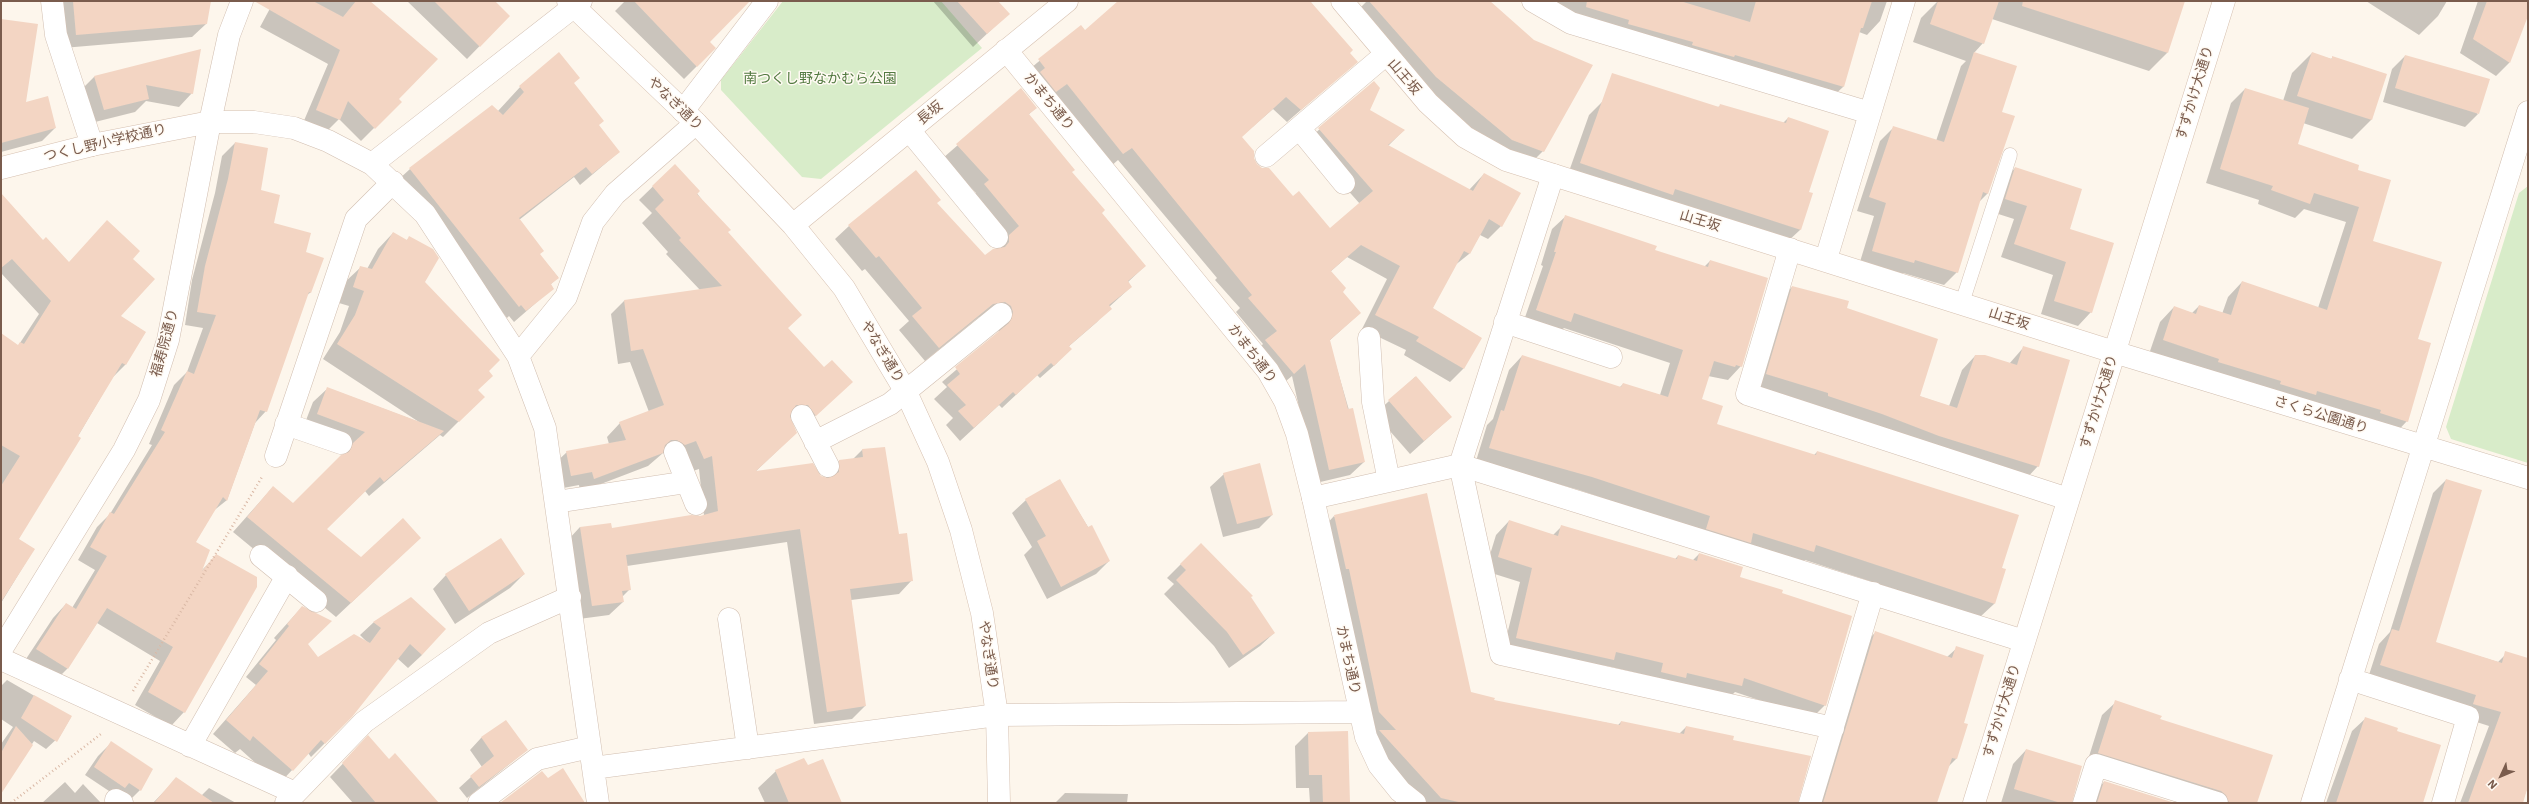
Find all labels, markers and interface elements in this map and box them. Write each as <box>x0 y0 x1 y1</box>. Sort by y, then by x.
street label: すずかけ大通り <box>2173 44 2217 142</box>
street label: 山王坂 <box>1384 56 1424 98</box>
street label: かまち通り <box>1020 70 1078 134</box>
park label: 南つくし野なかむら公園 <box>743 71 897 87</box>
street label: やなぎ通り <box>644 74 706 134</box>
street label: 長坂 <box>914 98 946 128</box>
street label: つくし野小学校通り <box>42 121 168 165</box>
street label: 山王坂 <box>1677 207 1723 235</box>
street label: 山王坂 <box>1986 305 2032 333</box>
street label: 福寿院通り <box>148 307 182 379</box>
street label: やなぎ通り <box>857 318 907 386</box>
street label: かまち通り <box>1224 321 1280 387</box>
street label: すずかけ大通り <box>2077 353 2121 451</box>
street label: さくら公園通り <box>2272 393 2370 437</box>
street label: やなぎ通り <box>975 619 1001 691</box>
street label: かまち通り <box>1333 624 1363 696</box>
street label: すずかけ大通り <box>1980 662 2024 760</box>
north arrow <box>2481 756 2521 796</box>
text: N <box>2485 777 2500 792</box>

